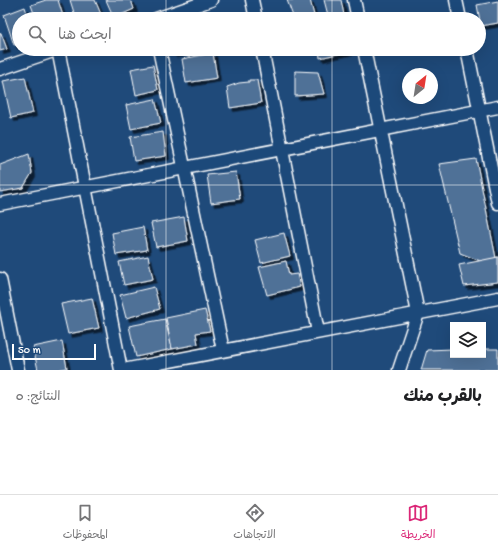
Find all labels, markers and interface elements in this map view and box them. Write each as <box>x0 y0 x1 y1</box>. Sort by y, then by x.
search box <box>12 12 486 56</box>
icon: search <box>26 23 48 45</box>
text: ابحث هنا <box>58 27 112 45</box>
north arrow <box>402 68 438 104</box>
map controls <box>450 322 486 358</box>
button: layers <box>450 322 486 358</box>
scale bar <box>12 342 96 361</box>
text: 50 m <box>18 345 40 357</box>
text: بالقرب منك <box>403 388 482 408</box>
text: النتائج: 0 <box>16 390 61 405</box>
tab: المحفوظات <box>63 502 108 544</box>
tab: الاتجاهات <box>233 502 276 544</box>
tab: الخريطة <box>401 502 435 544</box>

